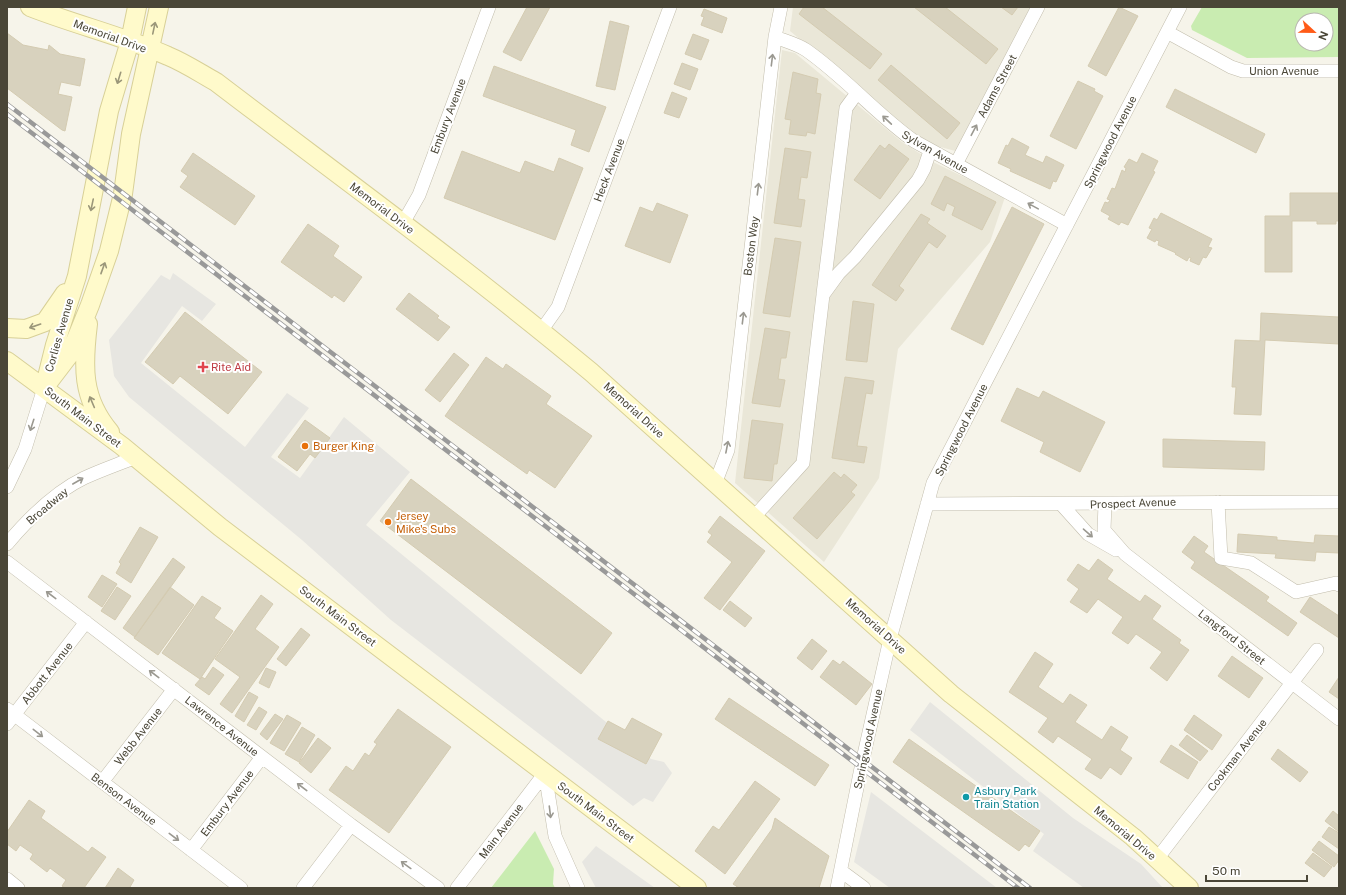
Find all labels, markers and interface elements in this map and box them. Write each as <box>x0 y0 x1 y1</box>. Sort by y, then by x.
north arrow <box>1294 12 1334 52</box>
street label: Memorial Drive <box>72 17 148 55</box>
one-way arrow <box>151 22 159 35</box>
text: N <box>1316 30 1330 42</box>
street label: Adams Street <box>975 52 1019 120</box>
one-way arrow <box>769 54 776 67</box>
street label: Union Avenue <box>1249 65 1319 77</box>
one-way arrow <box>115 72 122 85</box>
street label: Embury Avenue <box>428 77 468 155</box>
street label: Springwood Avenue <box>1081 94 1139 190</box>
one-way arrow <box>882 115 892 125</box>
one-way arrow <box>971 124 979 136</box>
street label: Sylvan Avenue <box>900 128 970 176</box>
street label: Heck Avenue <box>591 137 627 203</box>
street label: Memorial Drive <box>348 180 416 236</box>
one-way arrow <box>754 183 761 196</box>
one-way arrow <box>87 199 95 212</box>
one-way arrow <box>1027 202 1039 210</box>
street label: Boston Way <box>741 215 761 276</box>
one-way arrow <box>99 263 107 275</box>
street label: Corlies Avenue <box>43 297 75 373</box>
one-way arrow <box>739 312 747 325</box>
one-way arrow <box>30 322 42 330</box>
place label: Rite Aid <box>211 361 251 373</box>
marker: Rite Aid <box>198 362 208 372</box>
street label: Memorial Drive <box>601 380 667 440</box>
street label: Springwood Avenue <box>932 382 990 478</box>
street label: South Main Street <box>42 384 124 450</box>
one-way arrow <box>88 396 96 408</box>
one-way arrow <box>28 418 35 431</box>
place label: Burger King <box>313 440 374 452</box>
marker: Burger King <box>300 441 310 451</box>
one-way arrow <box>724 441 732 454</box>
one-way arrow <box>72 477 84 485</box>
street label: Broadway <box>24 485 70 527</box>
street label: Prospect Avenue <box>1090 495 1176 511</box>
place label: Jersey Mike's Subs <box>396 510 456 535</box>
marker: Jersey Mike's Subs <box>383 517 393 527</box>
one-way arrow <box>1082 528 1092 537</box>
street label: South Main Street <box>297 583 379 649</box>
one-way arrow <box>46 591 57 600</box>
street label: Memorial Drive <box>843 596 909 656</box>
street label: Langford Street <box>1196 607 1268 667</box>
street label: Abbott Avenue <box>19 640 75 706</box>
one-way arrow <box>149 670 160 678</box>
street label: Springwood Avenue <box>852 688 884 790</box>
street label: Lawrence Avenue <box>183 694 261 758</box>
street label: Webb Avenue <box>112 705 164 767</box>
street label: Cookman Avenue <box>1205 716 1269 794</box>
one-way arrow <box>32 728 43 737</box>
street label: Embury Avenue <box>198 767 256 839</box>
street label: Benson Avenue <box>89 771 159 827</box>
street label: South Main Street <box>555 779 637 845</box>
one-way arrow <box>297 783 308 792</box>
place label: Asbury Park Train Station <box>974 785 1039 810</box>
marker: Asbury Park Train Station <box>961 792 971 802</box>
street label: Main Avenue <box>477 801 525 861</box>
street label: Memorial Drive <box>1092 804 1158 862</box>
one-way arrow <box>546 805 554 818</box>
one-way arrow <box>169 833 180 842</box>
scale bar <box>1206 857 1307 883</box>
one-way arrow <box>401 861 412 869</box>
text: 50 m <box>1212 864 1240 878</box>

